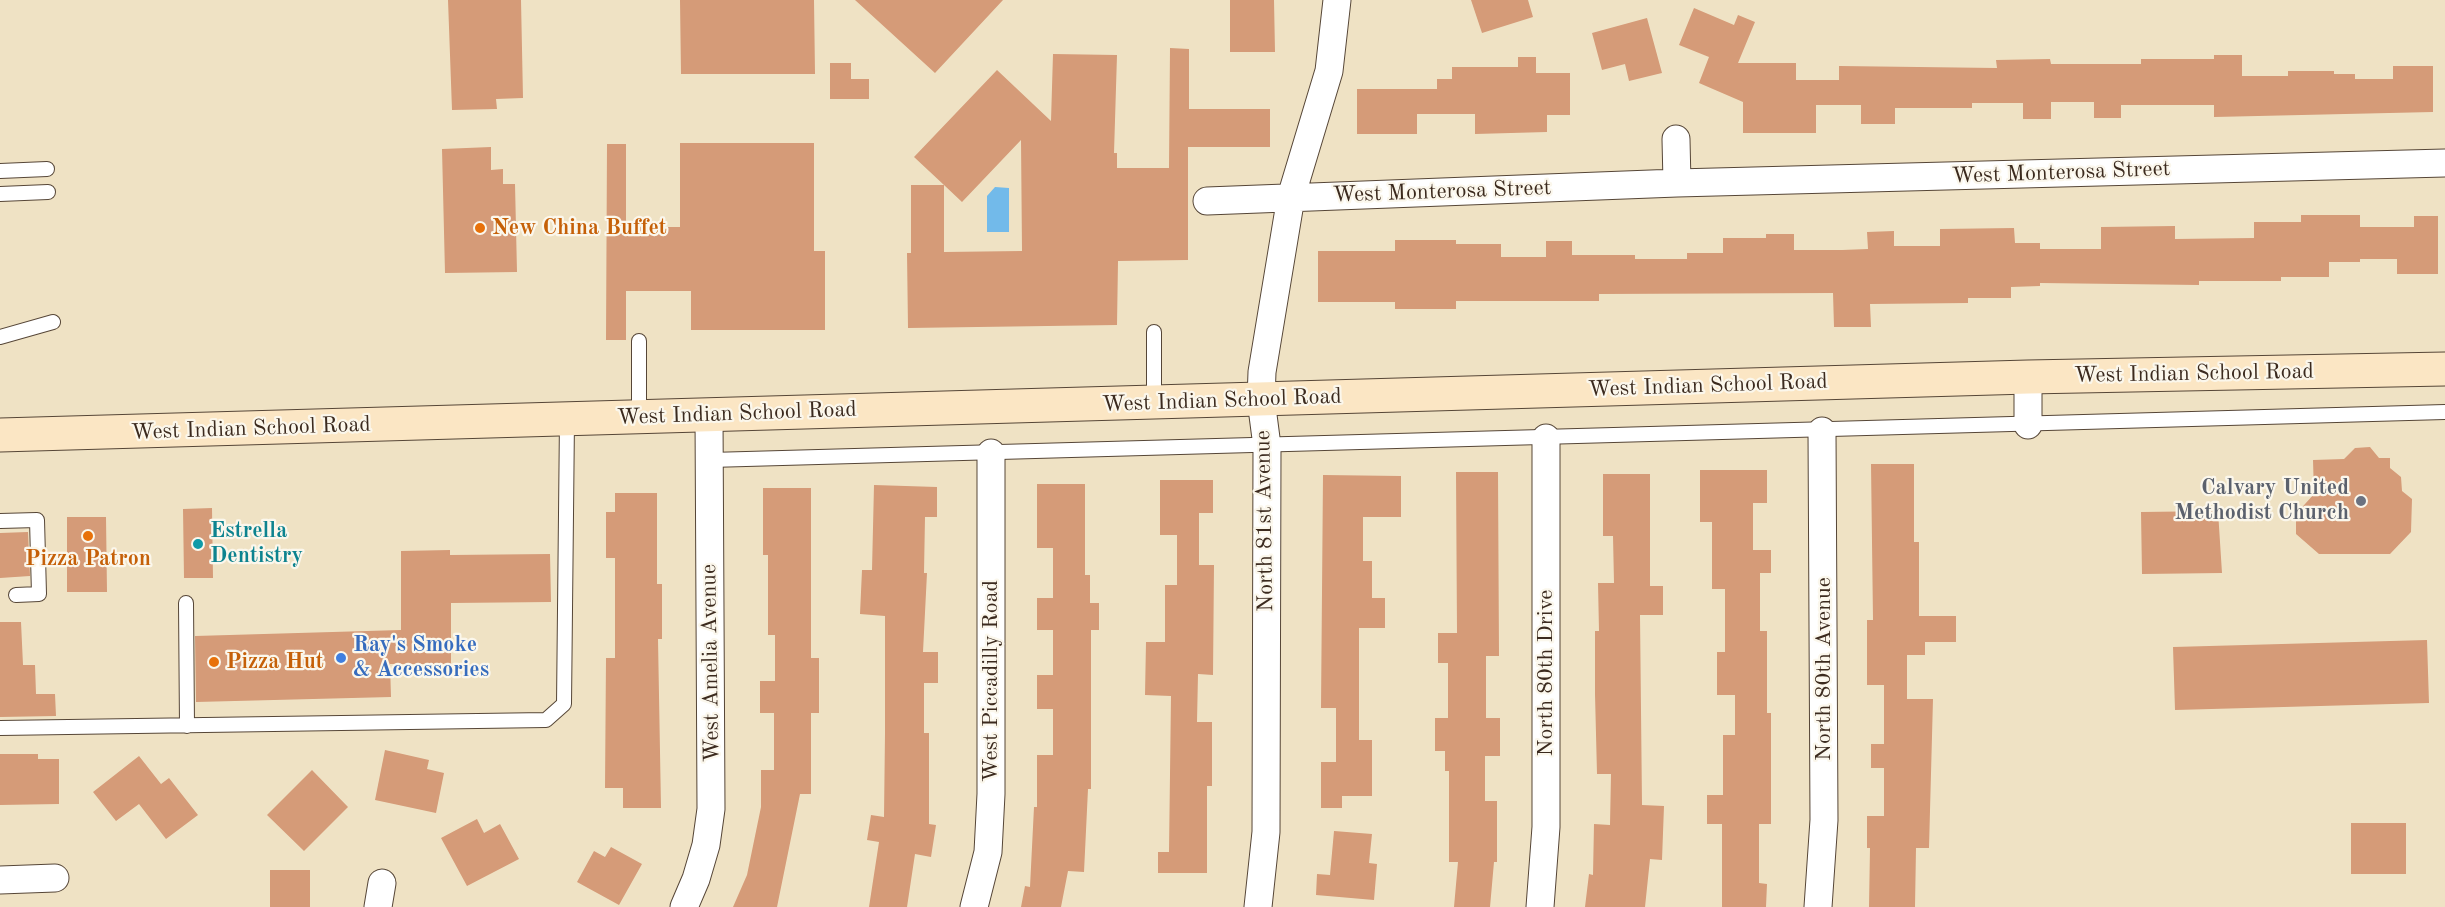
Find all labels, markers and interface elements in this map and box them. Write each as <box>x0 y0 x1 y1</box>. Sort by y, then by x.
street label: West Monterosa Street <box>1951 156 2171 190</box>
street label: West Monterosa Street <box>1332 175 1552 209</box>
place label: New China Buffet <box>492 215 667 241</box>
marker: New China Buffet <box>473 221 487 235</box>
street label: West Indian School Road <box>2074 359 2314 389</box>
street label: West Indian School Road <box>1588 369 1828 403</box>
street label: West Indian School Road <box>1102 384 1342 418</box>
street label: West Indian School Road <box>617 397 857 431</box>
street label: West Indian School Road <box>131 412 371 446</box>
street label: North 81st Avenue <box>1250 430 1280 612</box>
place label: Calvary United Methodist Church <box>2175 475 2349 526</box>
marker: Calvary United Methodist Church <box>2354 494 2368 508</box>
place label: Estrella Dentistry <box>210 518 303 570</box>
marker: Pizza Patron <box>81 529 95 543</box>
marker: Estrella Dentistry <box>191 537 205 551</box>
place label: Pizza Patron <box>25 546 151 572</box>
street label: West Amelia Avenue <box>696 564 726 762</box>
street label: North 80th Avenue <box>1811 577 1837 761</box>
street label: West Piccadilly Road <box>978 580 1004 782</box>
street label: North 80th Drive <box>1533 590 1559 756</box>
place label: Ray's Smoke & Accessories <box>353 632 489 684</box>
place label: Pizza Hut <box>226 649 324 675</box>
marker: Ray's Smoke & Accessories <box>334 651 348 665</box>
marker: Pizza Hut <box>207 655 221 669</box>

